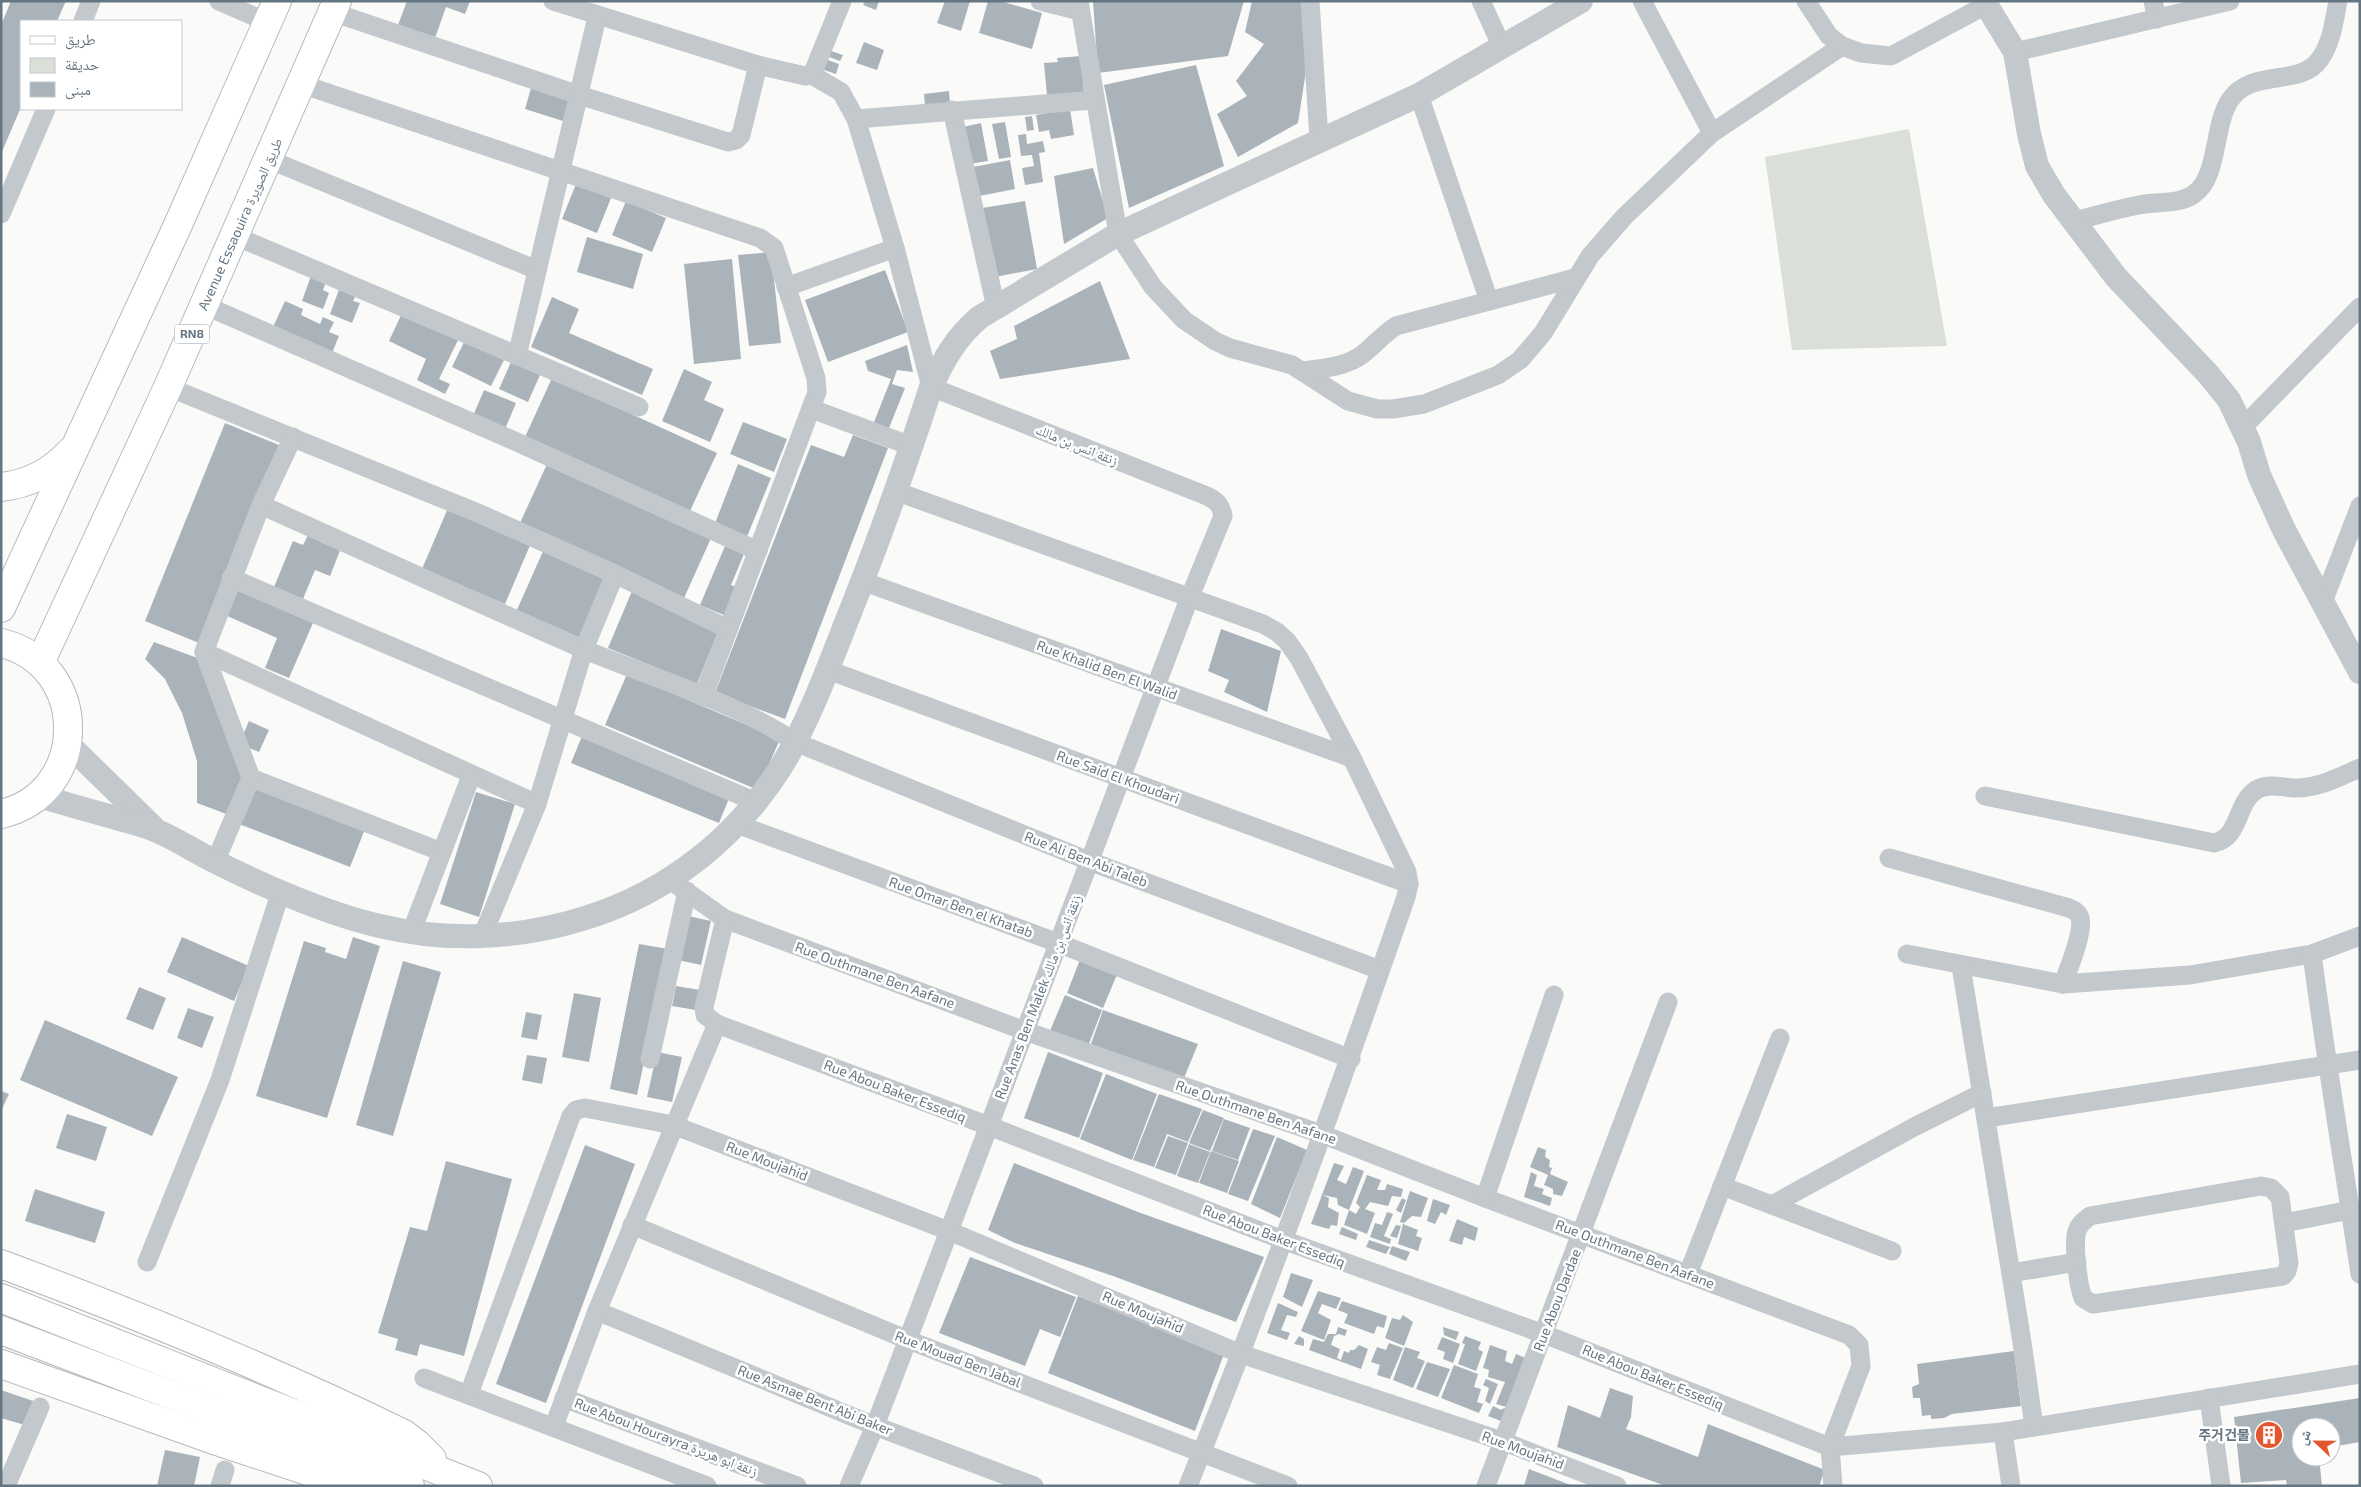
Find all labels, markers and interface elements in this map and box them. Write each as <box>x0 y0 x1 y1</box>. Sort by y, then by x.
legend <box>20 20 182 110</box>
text: طريق <box>65 30 96 50</box>
text: حديقة <box>65 55 100 73</box>
text: مبنى <box>65 80 91 100</box>
street label: Avenue Essaouira طريق الصويرة <box>194 135 287 314</box>
road number: RN8 <box>174 324 210 344</box>
street label: زنقة انس بن مالك <box>1033 420 1121 470</box>
street label: Rue Khalid Ben El Walid <box>1034 636 1180 703</box>
street label: Rue Said El Khoudari <box>1054 746 1182 807</box>
street label: Rue Ali Ben Abi Taleb <box>1022 827 1150 890</box>
street label: Rue Omar Ben el Khatab <box>887 873 1036 941</box>
street label: Rue Anas Ben Malek زنقة انس بن مالك <box>991 892 1085 1102</box>
street label: Rue Outhmane Ben Aafane <box>793 938 957 1011</box>
street label: Rue Abou Baker Essediq <box>822 1056 969 1126</box>
street label: Rue Outhmane Ben Aafane <box>1174 1076 1339 1147</box>
street label: Rue Moujahid <box>724 1137 811 1184</box>
street label: Rue Abou Baker Essediq <box>1201 1201 1348 1271</box>
street label: Rue Outhmane Ben Aafane <box>1553 1215 1717 1292</box>
street label: Rue Abou Dardae <box>1529 1246 1584 1353</box>
street label: Rue Moujahid <box>1100 1287 1186 1336</box>
street label: Rue Mouad Ben Jabal <box>893 1327 1024 1391</box>
street label: Rue Abou Baker Essediq <box>1580 1340 1726 1413</box>
street label: Rue Asmae Bent Abi Baker <box>735 1361 895 1439</box>
street label: Rue Abou Hourayra زنقة ابو هريرة <box>572 1394 760 1480</box>
north arrow <box>2291 1417 2341 1467</box>
building icon: 주거건물 <box>2254 1420 2284 1450</box>
place label: 주거건물 <box>2198 1426 2250 1443</box>
street label: Rue Moujahid <box>1480 1427 1567 1472</box>
text: ش <box>2293 1427 2315 1447</box>

